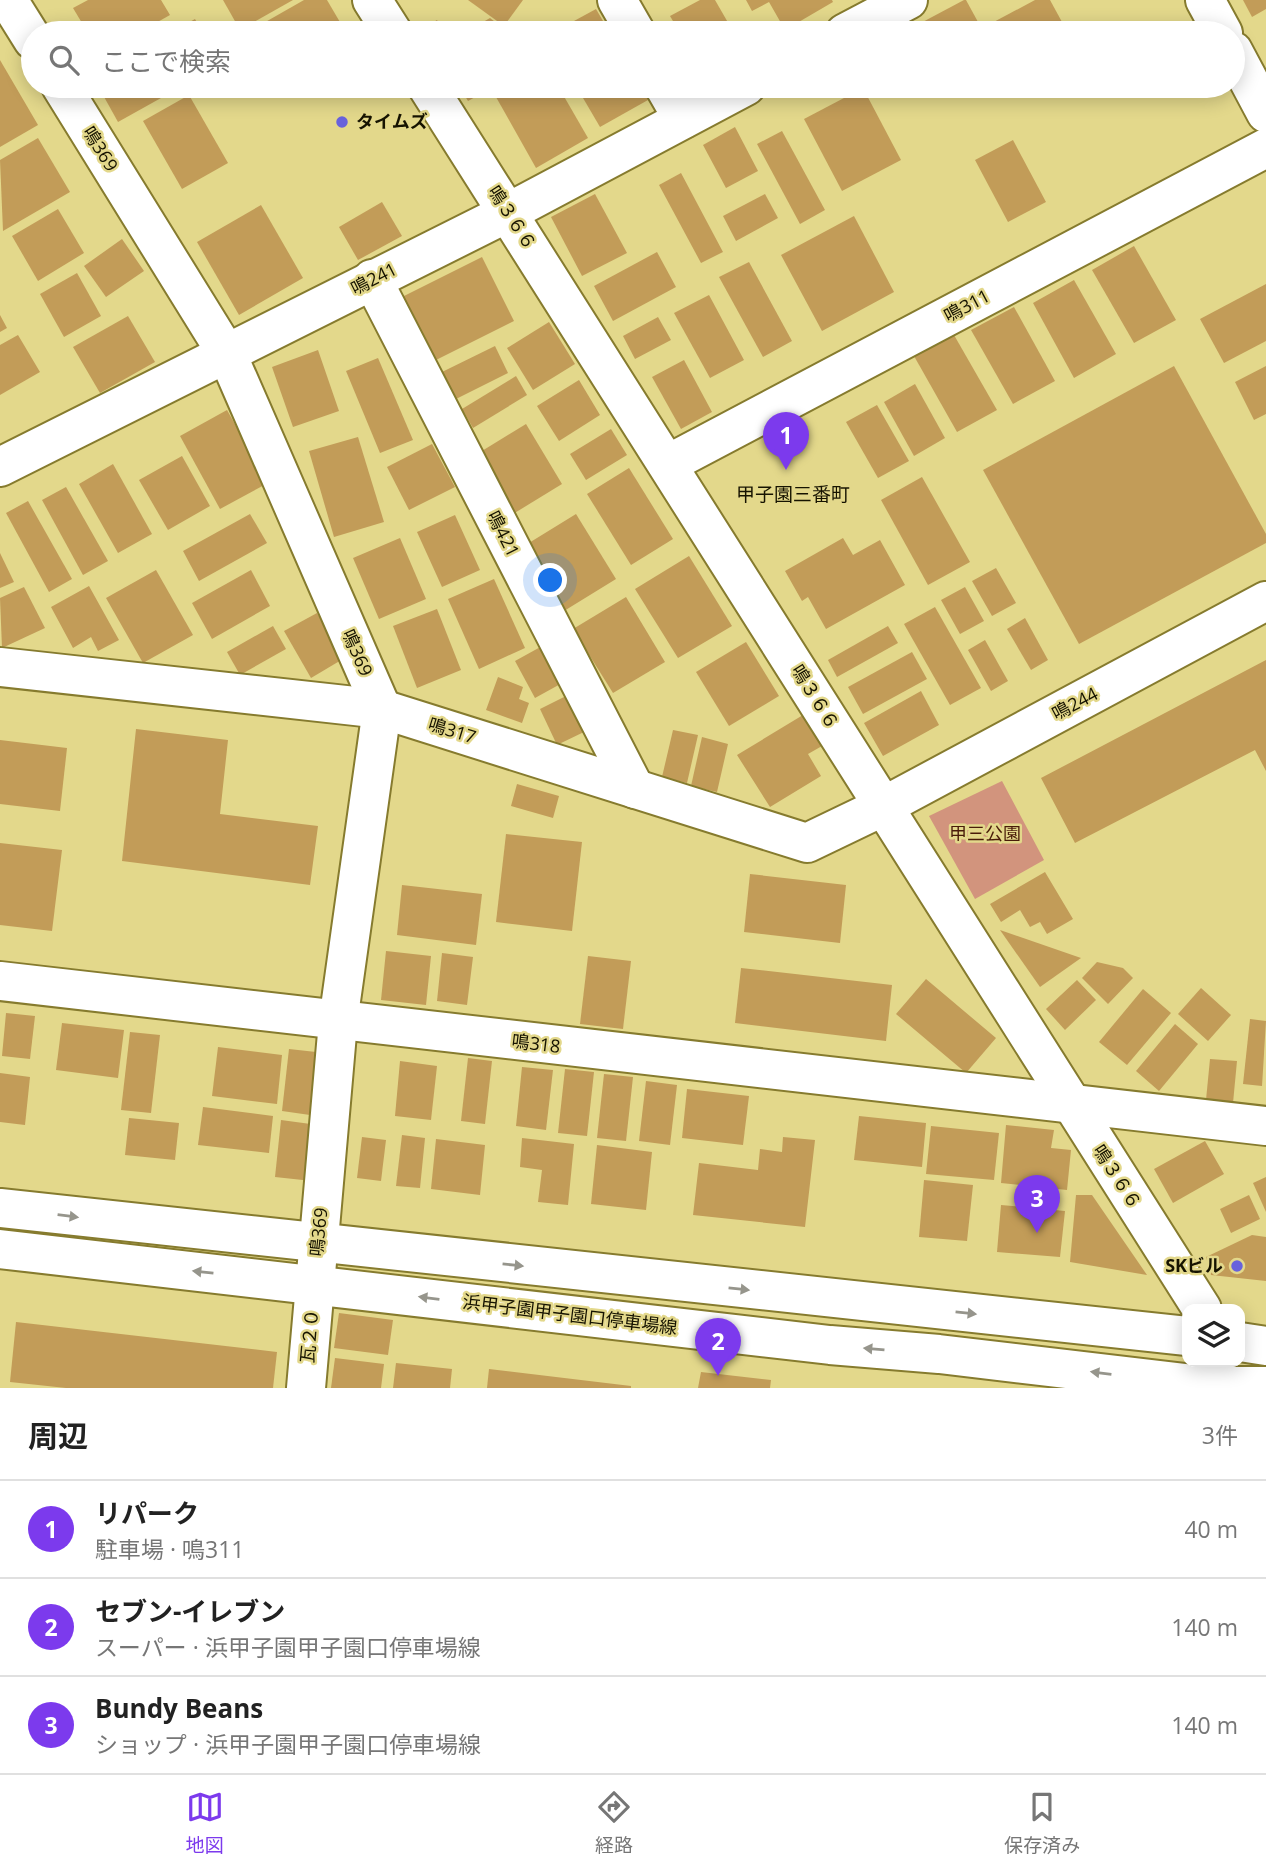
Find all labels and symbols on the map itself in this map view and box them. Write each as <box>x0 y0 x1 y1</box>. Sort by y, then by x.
place label: タイムズ <box>356 109 428 133</box>
marker: タイムズ <box>334 114 350 130</box>
street label: 鳴369 <box>78 121 124 176</box>
street label: 鳴３６６ <box>483 181 543 254</box>
street label: 鳴241 <box>346 256 401 300</box>
street label: 鳴311 <box>939 283 994 327</box>
pin: 1 <box>763 412 809 470</box>
district label: 甲子園三番町 <box>736 481 850 507</box>
street label: 鳴421 <box>482 506 526 561</box>
your location <box>533 563 567 597</box>
street label: 鳴369 <box>337 625 379 680</box>
street label: 鳴３６６ <box>787 660 845 733</box>
street label: 鳴244 <box>1047 681 1102 725</box>
street label: 鳴317 <box>425 711 479 749</box>
park label: 甲三公園 <box>949 821 1021 845</box>
street label: 鳴318 <box>510 1028 562 1058</box>
street label: 鳴３６６ <box>1088 1140 1148 1213</box>
pin: 3 <box>1014 1175 1060 1233</box>
street label: 鳴369 <box>304 1206 332 1257</box>
one-way arrow <box>57 1211 79 1222</box>
place label: SKビル <box>1165 1253 1223 1277</box>
marker: SKビル <box>1229 1258 1245 1274</box>
one-way arrow <box>502 1260 524 1271</box>
one-way arrow <box>192 1266 214 1277</box>
one-way arrow <box>729 1284 751 1295</box>
street label: 浜甲子園甲子園口停車場線 <box>461 1289 679 1339</box>
one-way arrow <box>418 1293 440 1304</box>
street label: 瓦２０ <box>295 1308 323 1364</box>
one-way arrow <box>955 1308 977 1319</box>
pin: 2 <box>695 1318 741 1376</box>
one-way arrow <box>863 1343 885 1354</box>
one-way arrow <box>1089 1367 1111 1378</box>

